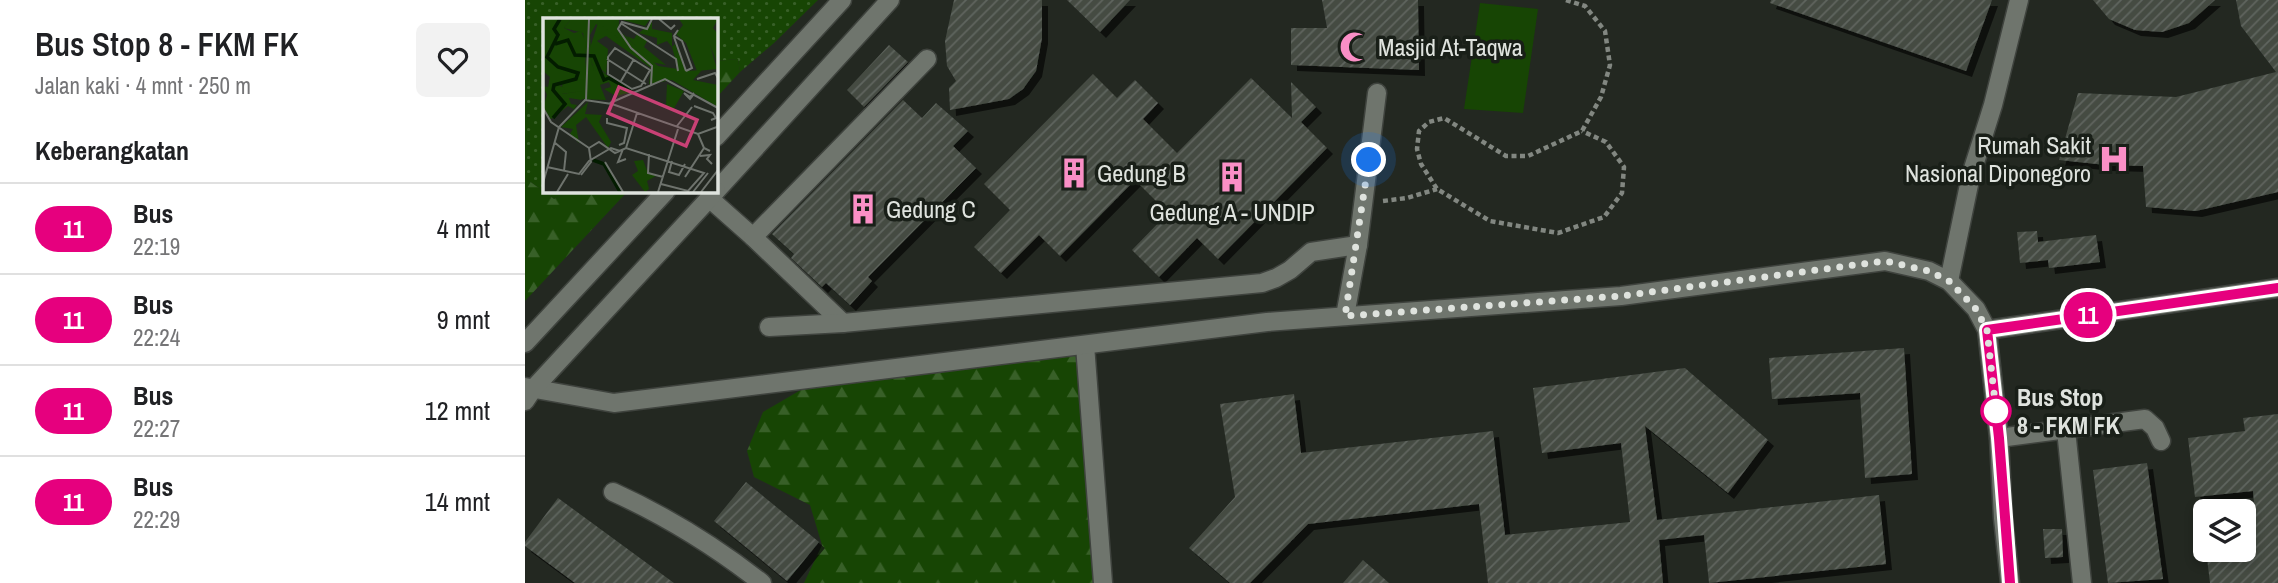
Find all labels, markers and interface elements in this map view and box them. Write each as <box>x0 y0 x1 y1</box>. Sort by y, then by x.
inset map <box>543 18 717 192</box>
text: Bus Stop 8 - FKM FK <box>35 22 299 66</box>
button: heart <box>416 23 490 97</box>
mosque icon: Masjid At-Taqwa <box>1338 30 1372 64</box>
place label: Masjid At-Taqwa <box>1378 31 1523 63</box>
text: Jalan kaki · 4 mnt · 250 m <box>35 70 251 101</box>
place label: Rumah Sakit Nasional Diponegoro <box>1905 129 2092 189</box>
text: Keberangkatan <box>35 133 189 168</box>
your location <box>1351 142 1386 177</box>
hospital icon: Rumah Sakit Nasional Diponegoro <box>2097 142 2131 176</box>
building icon: Gedung B <box>1057 156 1091 190</box>
place label: Gedung B <box>1097 157 1186 189</box>
building icon: Gedung A - UNDIP <box>1215 160 1249 194</box>
building icon: Gedung C <box>846 192 880 226</box>
place label: Gedung C <box>886 193 976 225</box>
text: Bus <box>133 196 173 231</box>
place label: Gedung A - UNDIP <box>1149 196 1315 228</box>
text: 4 mnt <box>437 211 490 246</box>
text: 11 <box>63 213 84 245</box>
text: 22:19 <box>133 231 180 262</box>
text: Bus <box>133 287 173 322</box>
line badge: 11 <box>2057 292 2119 338</box>
text: 11 <box>2078 299 2098 331</box>
text: 9 mnt <box>437 302 490 337</box>
text: 11 <box>63 304 84 336</box>
text: 22:24 <box>133 322 180 353</box>
text: Bus <box>133 378 173 413</box>
place label: Bus Stop 8 - FKM FK <box>2017 381 2121 441</box>
text: 12 mnt <box>425 393 490 428</box>
text: 11 <box>63 395 84 427</box>
marker: Bus Stop 8 - FKM FK <box>1981 396 2011 426</box>
text: 22:27 <box>133 413 180 444</box>
text: Bus <box>133 469 173 504</box>
text: 14 mnt <box>425 484 490 519</box>
text: 11 <box>63 486 84 518</box>
map controls <box>2193 499 2256 562</box>
button: layers <box>2193 499 2256 562</box>
text: 22:29 <box>133 504 180 535</box>

